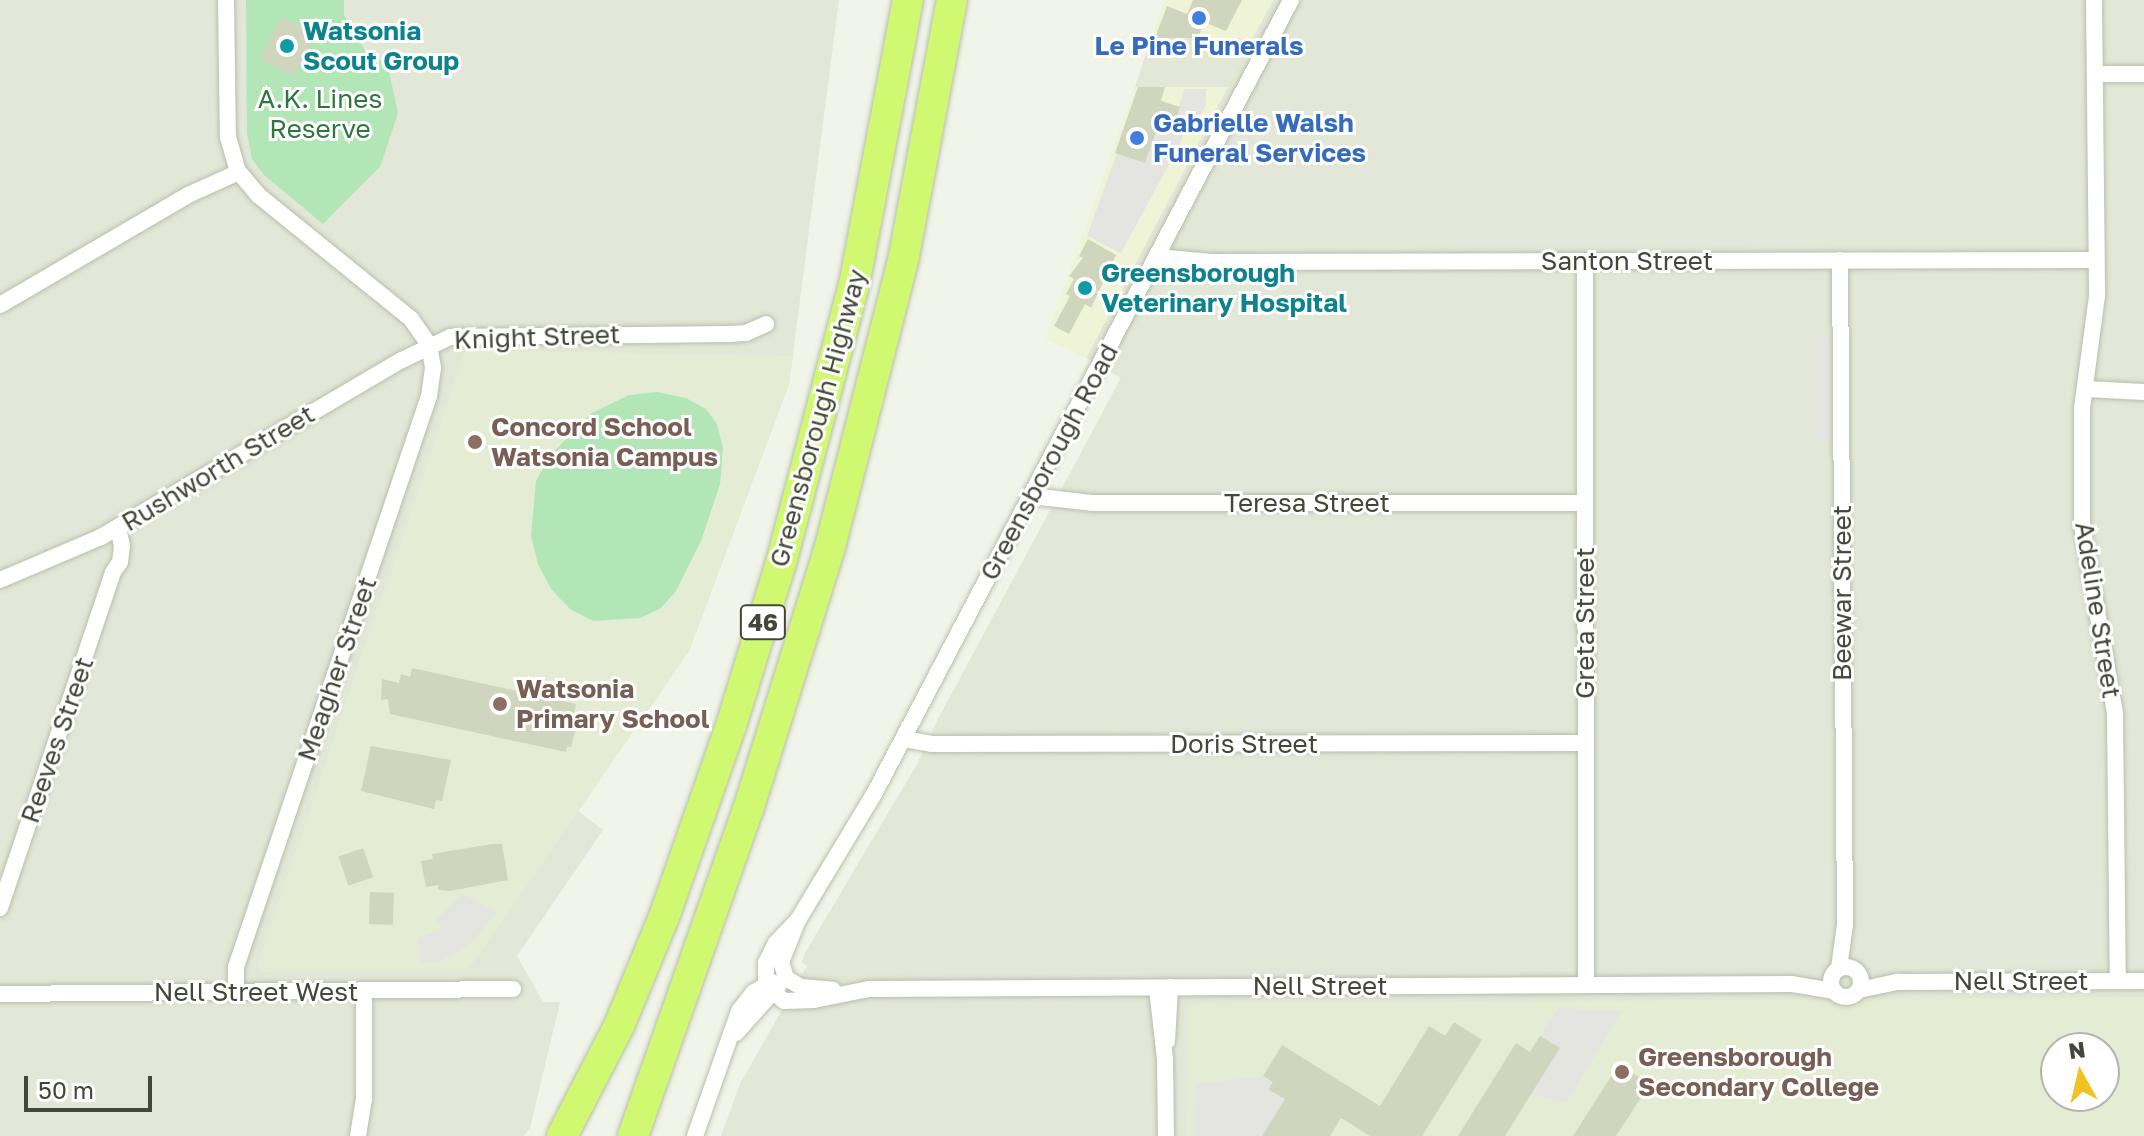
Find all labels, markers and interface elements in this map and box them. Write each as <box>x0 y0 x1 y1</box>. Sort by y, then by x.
marker: Le Pine Funerals <box>1190 9 1208 27</box>
place label: Watsonia Scout Group <box>303 15 459 76</box>
place label: Le Pine Funerals <box>1095 30 1303 62</box>
marker: Watsonia Scout Group <box>278 37 296 55</box>
park label: A.K. Lines Reserve <box>258 83 382 144</box>
place label: Gabrielle Walsh Funeral Services <box>1153 107 1366 168</box>
marker: Gabrielle Walsh Funeral Services <box>1128 129 1146 147</box>
street label: Santon Street <box>1541 245 1713 277</box>
place label: Greensborough Veterinary Hospital <box>1101 257 1347 318</box>
street label: Greensborough Highway <box>763 266 873 570</box>
marker: Greensborough Veterinary Hospital <box>1076 279 1094 297</box>
street label: Knight Street <box>453 319 621 355</box>
street label: Greensborough Road <box>973 339 1125 585</box>
street label: Rushworth Street <box>116 398 320 538</box>
place label: Concord School Watsonia Campus <box>491 411 718 472</box>
marker: Concord School Watsonia Campus <box>466 433 484 451</box>
street label: Teresa Street <box>1224 487 1390 519</box>
street label: Beewar Street <box>1826 505 1858 681</box>
street label: Adeline Street <box>2069 520 2127 700</box>
street label: Greta Street <box>1569 547 1601 699</box>
street label: Meagher Street <box>291 573 383 765</box>
road number: 46 <box>739 602 787 642</box>
street label: Reeves Street <box>14 653 100 827</box>
place label: Watsonia Primary School <box>516 673 709 734</box>
marker: Watsonia Primary School <box>491 695 509 713</box>
street label: Doris Street <box>1170 728 1318 760</box>
street label: Nell Street <box>1954 965 2088 997</box>
street label: Nell Street <box>1253 970 1387 1002</box>
street label: Nell Street West <box>154 976 358 1008</box>
north arrow <box>2040 1032 2120 1112</box>
text: N <box>2067 1035 2087 1064</box>
place label: Greensborough Secondary College <box>1638 1041 1879 1102</box>
scale bar <box>28 1060 156 1110</box>
marker: Greensborough Secondary College <box>1613 1063 1631 1081</box>
text: 50 m <box>38 1075 94 1104</box>

